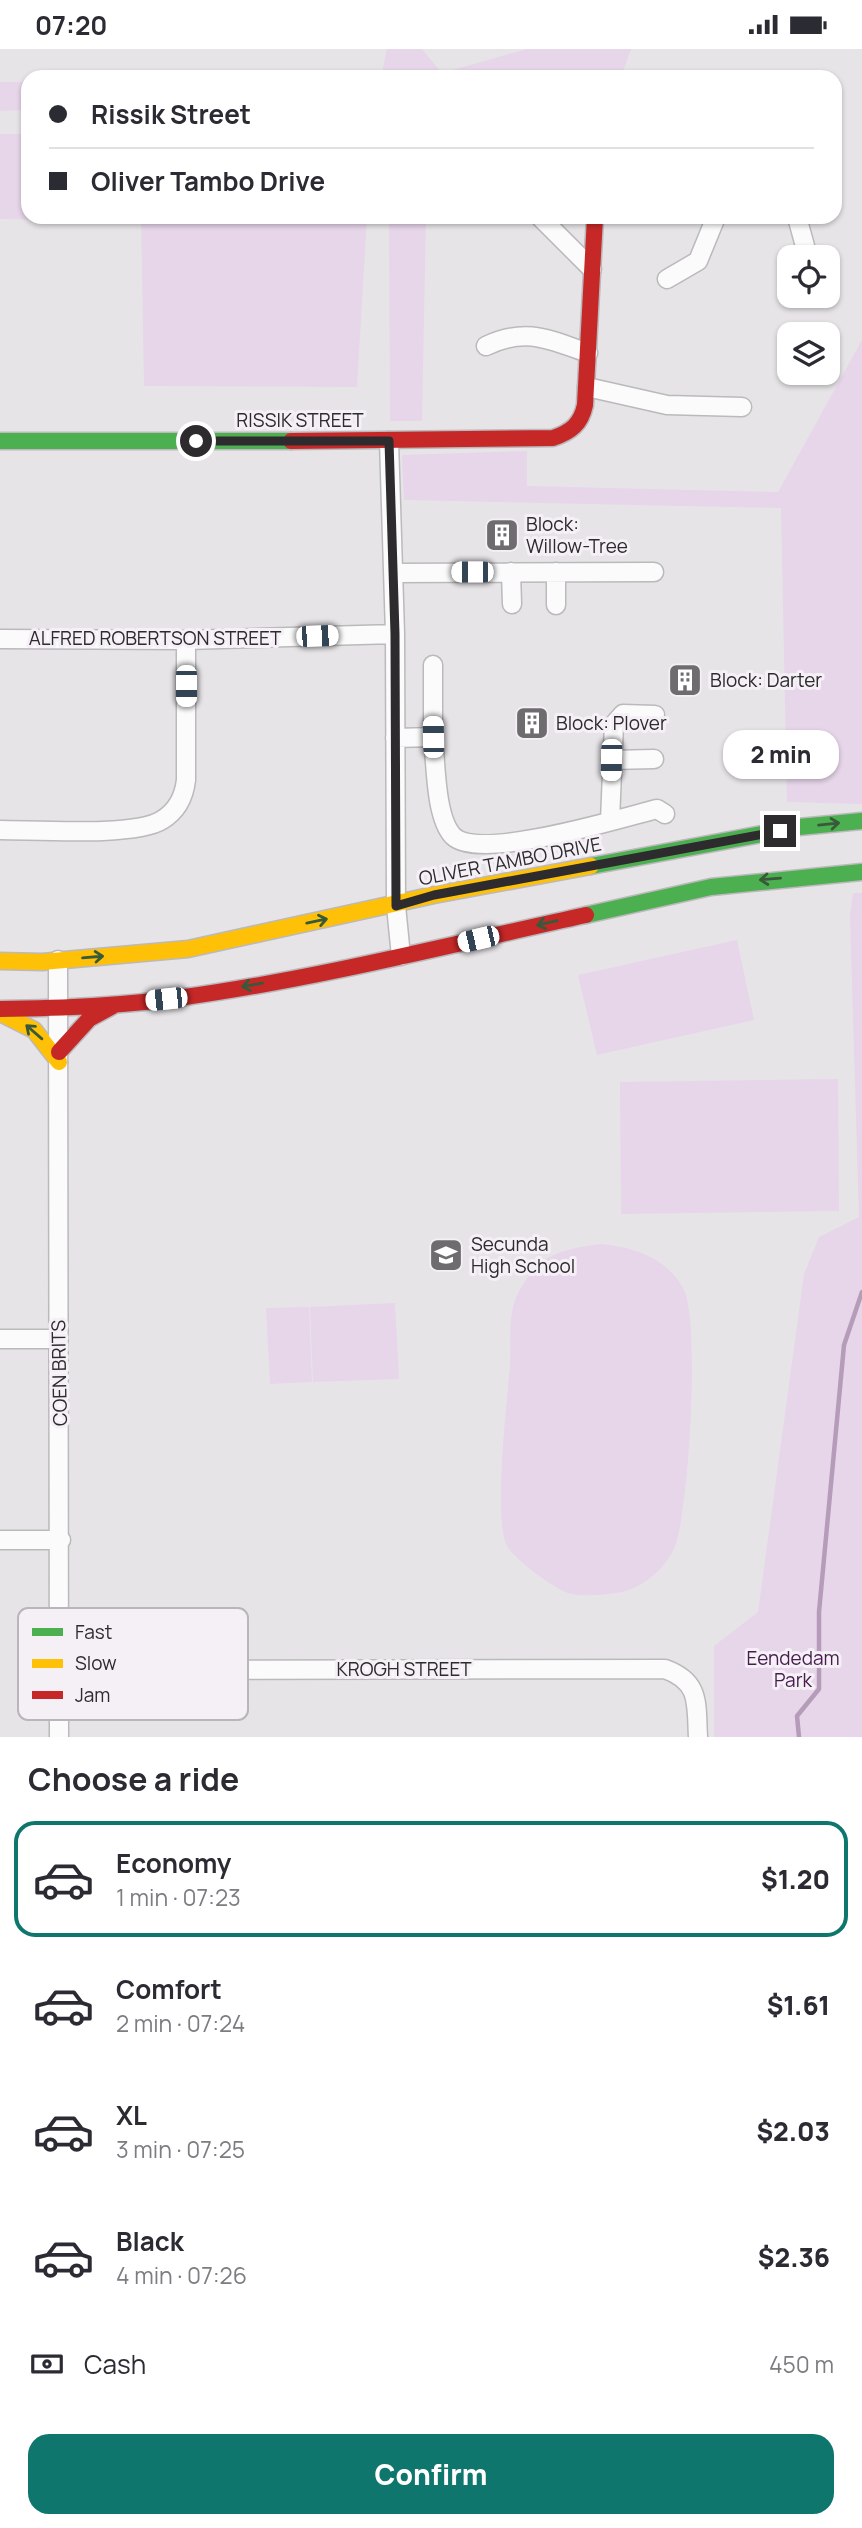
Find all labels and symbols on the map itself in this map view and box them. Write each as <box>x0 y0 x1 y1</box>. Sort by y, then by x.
street label: RISSIK STREET <box>236 407 364 433</box>
route start <box>180 425 212 457</box>
place label: Block: Willow-Tree <box>526 511 628 559</box>
building icon: Block: Willow-Tree <box>483 516 521 554</box>
car <box>452 562 494 583</box>
street label: ALFRED ROBERTSON STREET <box>29 625 282 651</box>
car <box>296 625 339 647</box>
building icon: Block: Darter <box>666 661 704 699</box>
car <box>176 665 197 707</box>
place label: Block: Darter <box>710 667 822 693</box>
building icon: Block: Plover <box>513 704 551 742</box>
place label: Block: Plover <box>556 710 667 736</box>
car <box>423 716 444 758</box>
callout: 2 min <box>722 729 838 779</box>
car <box>601 739 622 781</box>
route end <box>764 815 796 847</box>
one-way arrow <box>817 817 840 830</box>
street label: OLIVER TAMBO DRIVE <box>416 831 604 891</box>
one-way arrow <box>759 873 781 886</box>
one-way arrow <box>305 914 328 927</box>
one-way arrow <box>536 917 559 931</box>
car <box>456 924 501 954</box>
one-way arrow <box>81 950 103 963</box>
one-way arrow <box>241 979 264 992</box>
car <box>145 986 188 1012</box>
one-way arrow <box>26 1024 44 1040</box>
place label: Secunda High School <box>471 1231 575 1279</box>
school or university icon: Secunda High School <box>427 1236 465 1274</box>
street label: COEN BRITS <box>45 1319 73 1426</box>
legend <box>18 1608 248 1720</box>
text: Fast <box>75 1619 112 1645</box>
park label: Eendedam Park <box>746 1645 840 1693</box>
text: Slow <box>75 1650 117 1676</box>
street label: KROGH STREET <box>336 1656 472 1682</box>
text: Jam <box>75 1682 110 1708</box>

